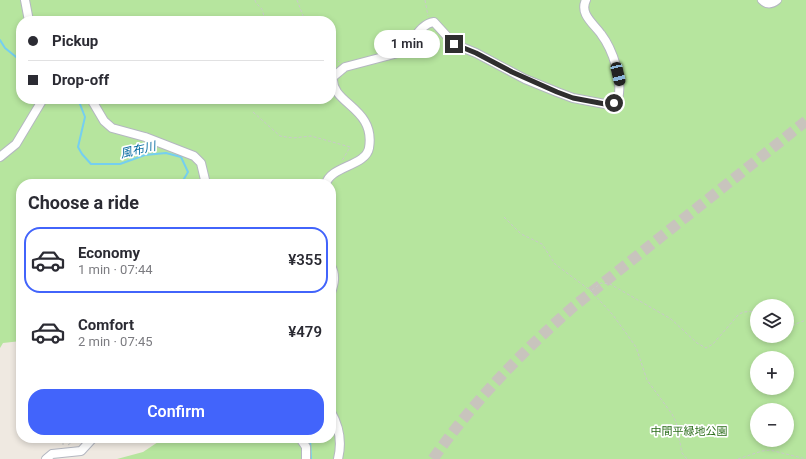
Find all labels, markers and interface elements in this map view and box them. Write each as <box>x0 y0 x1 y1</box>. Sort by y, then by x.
callout: 1 min <box>374 30 440 58</box>
text: Pickup <box>52 32 98 50</box>
route end <box>445 35 463 53</box>
text: 1 min <box>391 36 423 51</box>
car <box>609 61 627 87</box>
text: Drop-off <box>52 71 109 89</box>
route start <box>605 94 623 112</box>
water label: 風布川 <box>119 139 159 161</box>
text: Choose a ride <box>28 192 139 213</box>
icon: car <box>30 242 66 278</box>
text: Economy <box>78 244 140 262</box>
text: ¥355 <box>288 251 322 269</box>
text: 1 min · 07:44 <box>78 262 153 277</box>
map controls <box>750 299 794 447</box>
button: layers <box>750 299 794 343</box>
icon: car <box>30 314 66 350</box>
text: Comfort <box>78 316 134 334</box>
text: ¥479 <box>288 323 322 341</box>
text: 2 min · 07:45 <box>78 334 153 349</box>
button: + <box>750 351 794 395</box>
button: Confirm <box>28 389 324 435</box>
button: − <box>750 403 794 447</box>
park label: 中間平緑地公園 <box>651 425 728 438</box>

